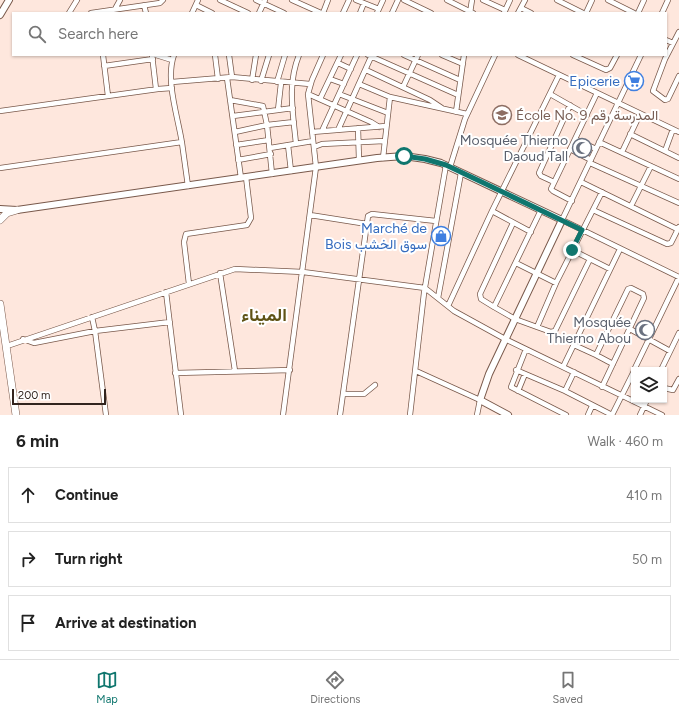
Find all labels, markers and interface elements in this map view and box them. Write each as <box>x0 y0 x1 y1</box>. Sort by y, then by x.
search box <box>12 12 667 56</box>
icon: search <box>26 23 48 45</box>
text: Search here <box>58 25 138 43</box>
supermarket icon: Epicerie <box>623 70 645 92</box>
place label: Epicerie <box>569 73 620 90</box>
school or university icon: École No. 9 المدرسة رقم <box>491 104 513 126</box>
place label: École No. 9 المدرسة رقم <box>516 107 658 124</box>
place label: Mosquée Thierno Daoud Tall <box>460 132 568 165</box>
mosque icon: Mosquée Thierno Daoud Tall <box>571 137 593 159</box>
route start <box>395 147 413 165</box>
place label: Marché de Bois سوق الخشب <box>325 220 427 253</box>
shop icon: Marché de Bois سوق الخشب <box>430 225 452 247</box>
route end <box>563 241 581 259</box>
district label: الميناء <box>241 304 287 326</box>
place label: Mosquée Thierno Abou <box>547 314 631 347</box>
mosque icon: Mosquée Thierno Abou <box>634 319 656 341</box>
map controls <box>631 367 667 403</box>
button: layers <box>631 367 667 403</box>
scale bar <box>12 387 106 406</box>
text: 200 m <box>18 389 50 402</box>
text: 6 min <box>16 431 59 451</box>
text: Walk · 460 m <box>587 434 663 449</box>
icon: ahead <box>17 484 39 506</box>
text: Continue <box>55 486 118 504</box>
text: 410 m <box>626 488 662 503</box>
icon: right <box>17 548 39 570</box>
text: Turn right <box>55 550 123 568</box>
text: 50 m <box>632 552 662 567</box>
icon: arrive <box>17 612 39 634</box>
text: Arrive at destination <box>55 614 196 632</box>
tab: Map <box>96 669 118 706</box>
tab: Directions <box>310 669 360 706</box>
tab: Saved <box>553 669 583 706</box>

